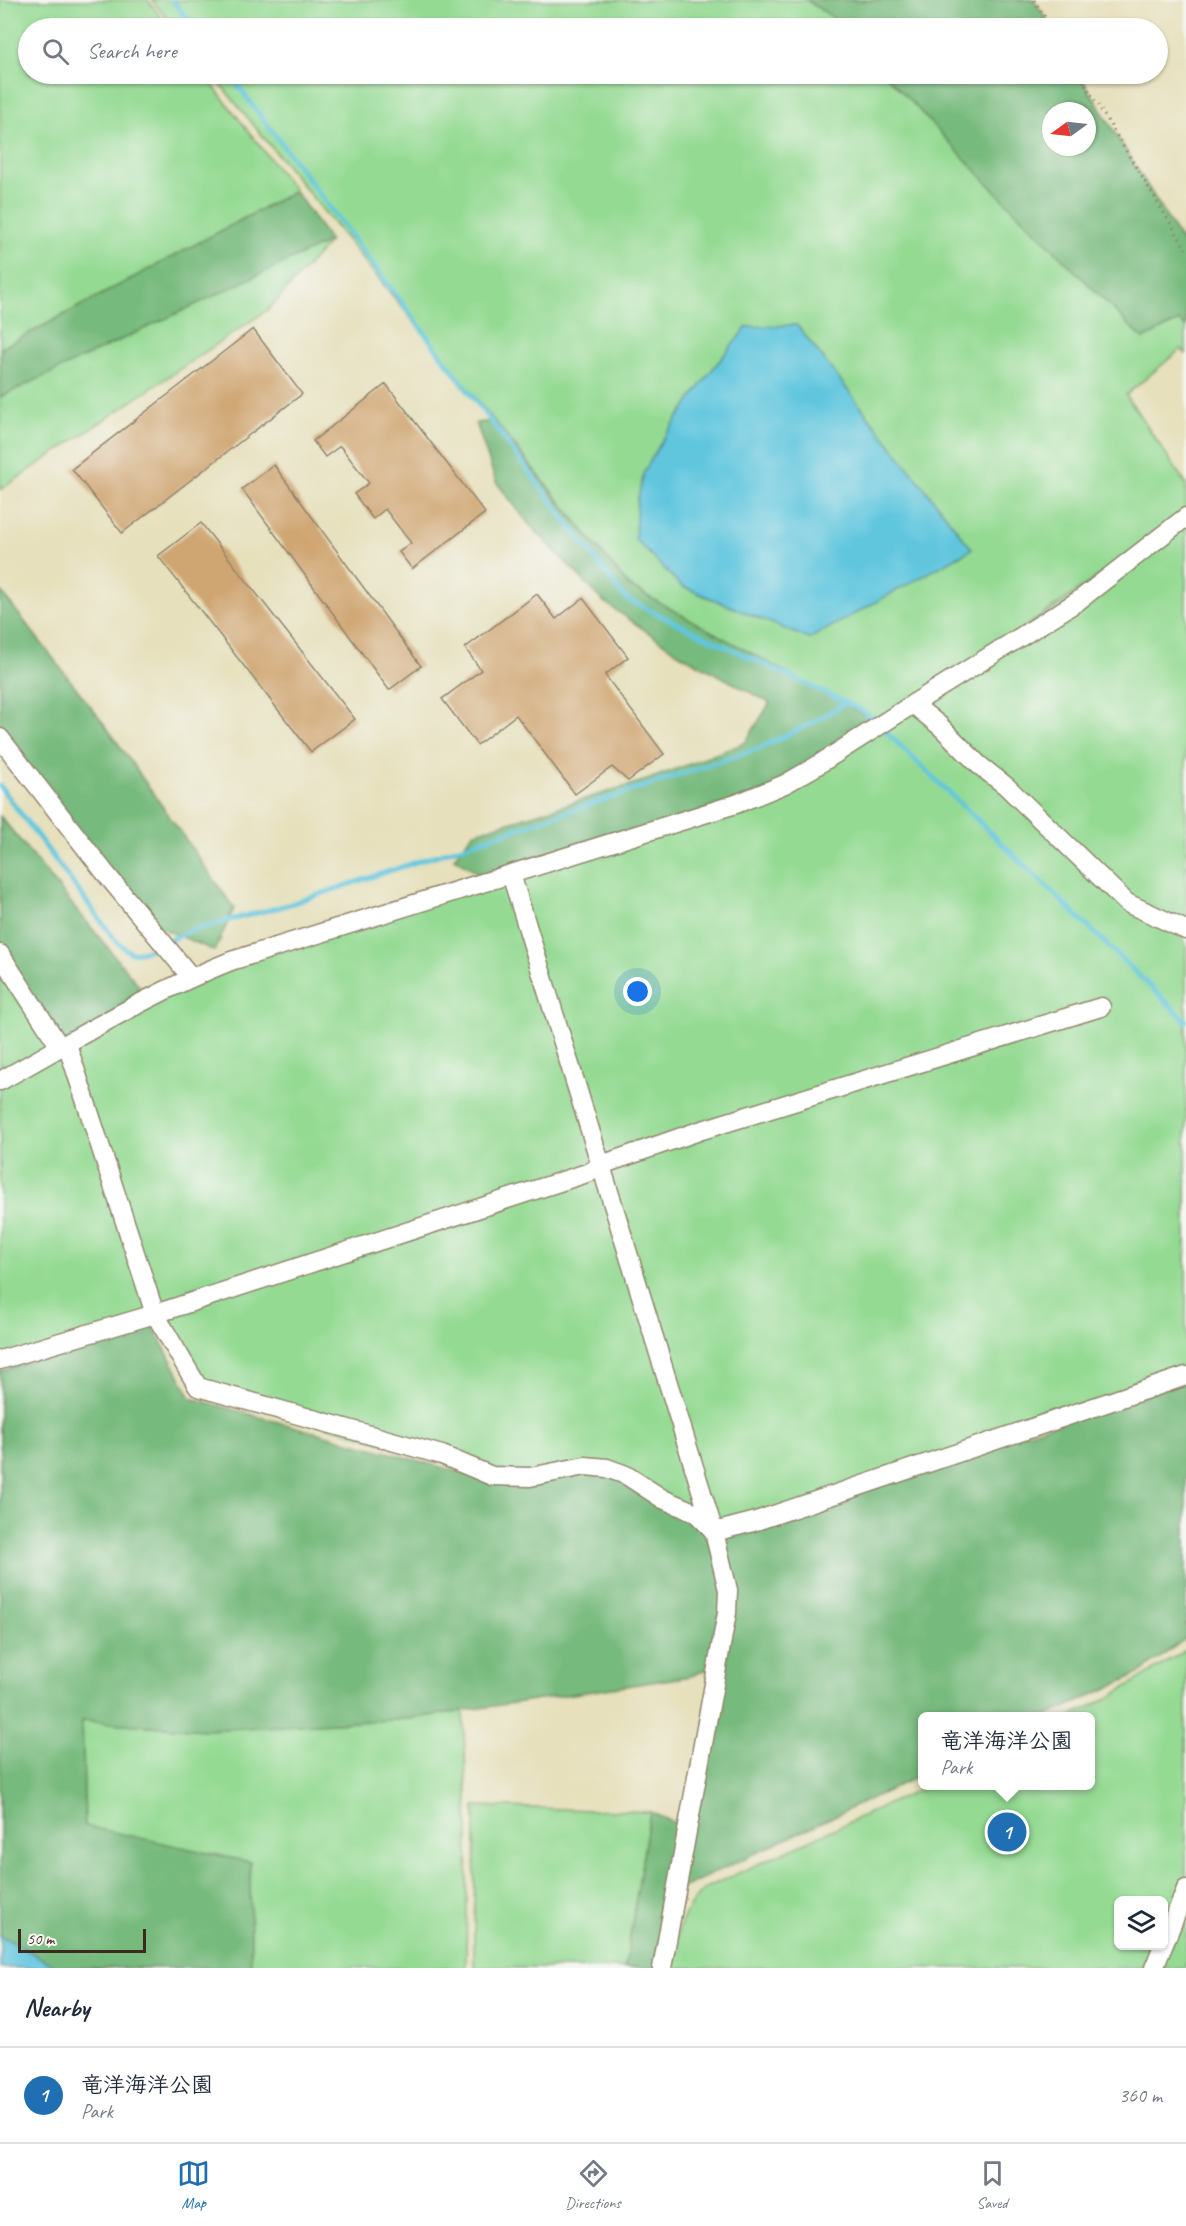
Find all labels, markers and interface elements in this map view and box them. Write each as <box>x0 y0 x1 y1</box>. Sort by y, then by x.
search box <box>18 18 1168 84</box>
icon: search <box>39 35 72 68</box>
text: Search here <box>87 37 177 65</box>
north arrow <box>1042 102 1096 156</box>
your location <box>623 977 652 1006</box>
popup <box>918 1712 1095 1790</box>
text: 竜洋海洋公園 <box>940 1727 1073 1755</box>
text: Park <box>940 1755 972 1780</box>
pin: 1 <box>988 1810 1026 1854</box>
map controls <box>1114 1896 1168 1950</box>
button: layers <box>1114 1896 1168 1950</box>
scale bar <box>18 1926 146 1954</box>
text: 50 m <box>27 1929 54 1949</box>
text: Nearby <box>24 1991 89 2024</box>
text: 竜洋海洋公園 <box>81 2071 213 2099</box>
text: 1 <box>39 2083 48 2108</box>
text: 360 m <box>1119 2083 1162 2108</box>
text: Park <box>81 2099 113 2124</box>
tab: Map <box>177 2157 210 2213</box>
tab: Directions <box>565 2157 621 2213</box>
tab: Saved <box>976 2157 1009 2213</box>

